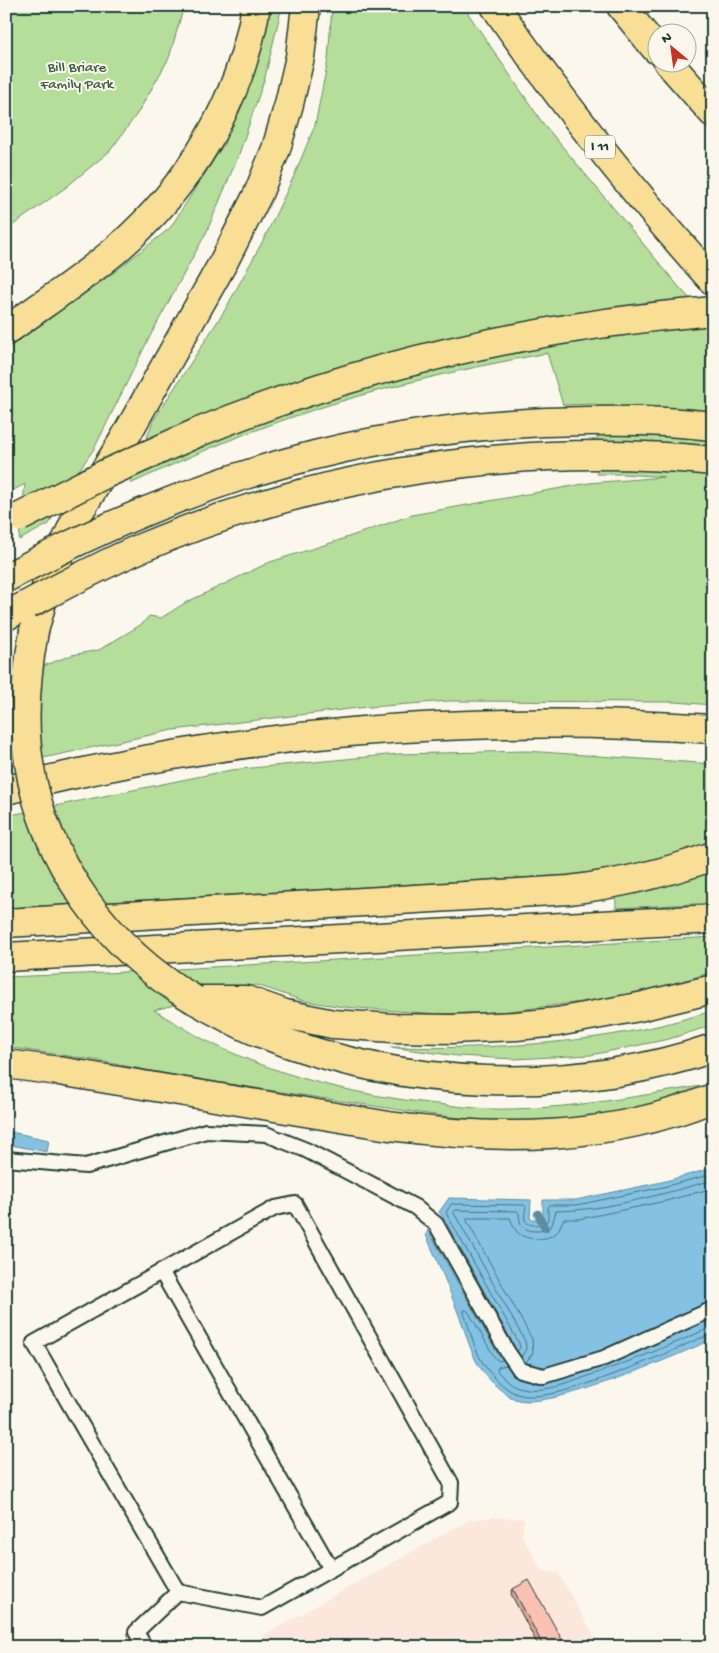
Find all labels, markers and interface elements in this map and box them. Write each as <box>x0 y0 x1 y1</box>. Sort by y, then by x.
north arrow <box>646 22 696 72</box>
text: N <box>659 29 675 48</box>
park label: Bill Briare Family Park <box>40 59 115 94</box>
road number: I 11 <box>585 136 615 158</box>

